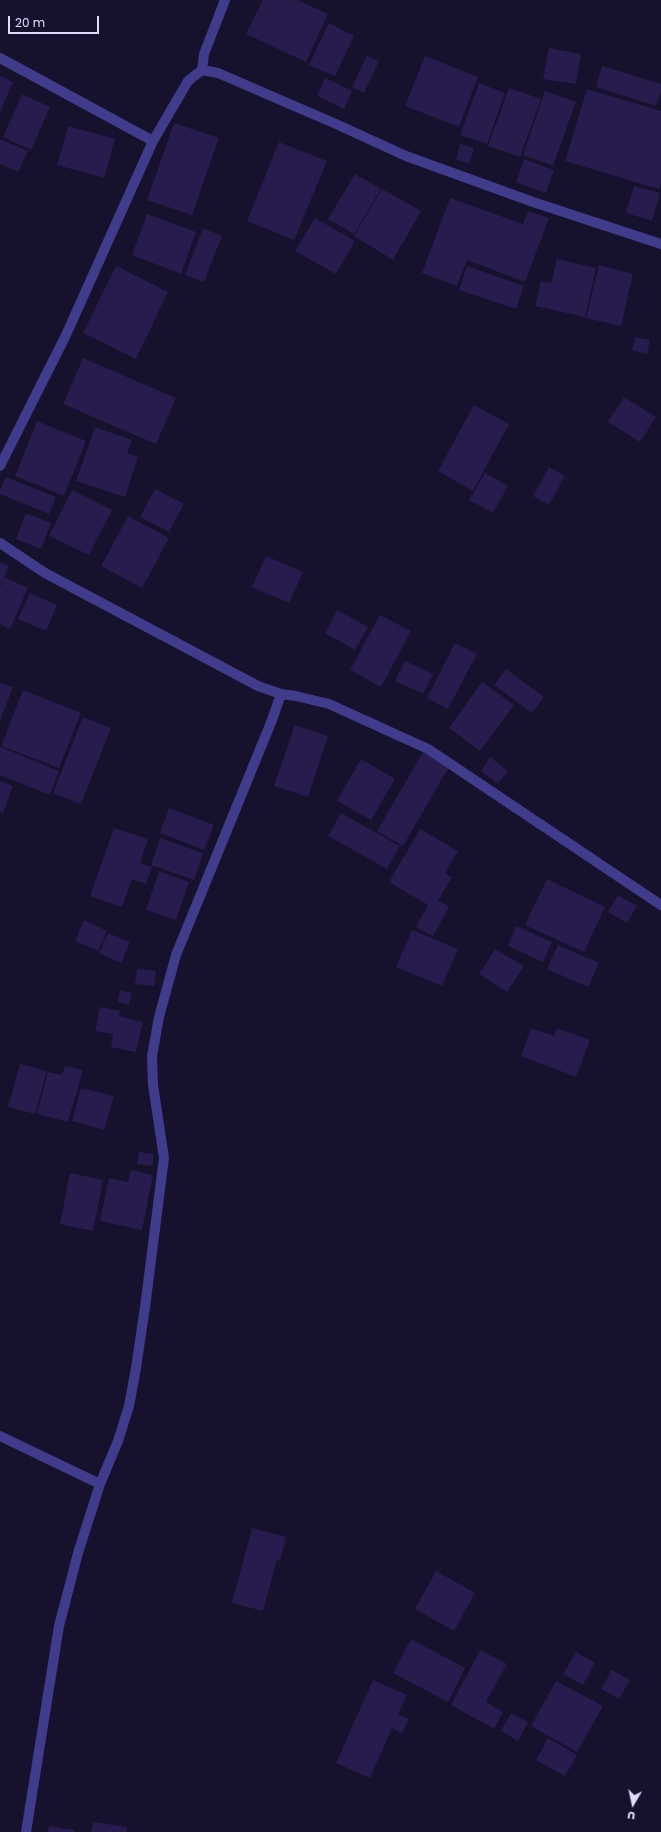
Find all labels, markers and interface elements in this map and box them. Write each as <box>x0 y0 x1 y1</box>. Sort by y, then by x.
scale bar <box>10 8 101 34</box>
text: 20 m <box>15 14 45 31</box>
north arrow <box>613 1784 653 1824</box>
text: U <box>626 1807 636 1824</box>

